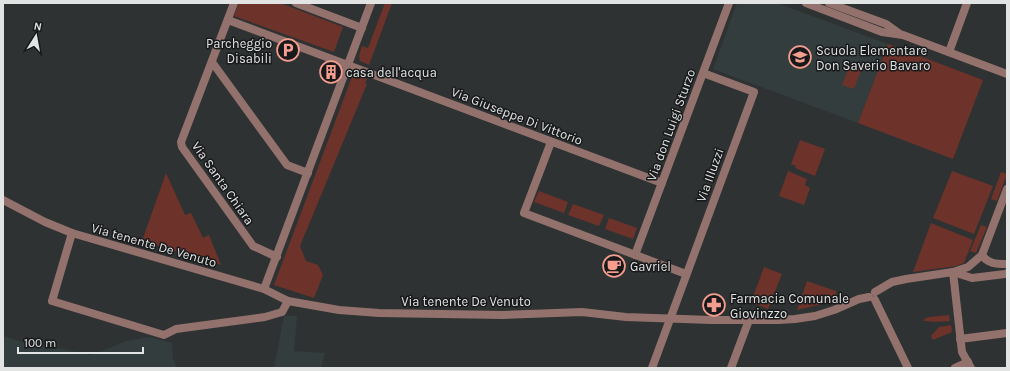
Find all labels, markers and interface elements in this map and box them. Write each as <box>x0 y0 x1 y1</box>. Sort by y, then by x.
north arrow <box>16 16 56 56</box>
text: N <box>33 20 43 34</box>
place label: Parcheggio Disabili <box>206 36 272 66</box>
parking icon: Parcheggio Disabili <box>275 37 301 63</box>
place label: Scuola Elementare Don Saverio Bavaro <box>816 43 930 73</box>
school or university icon: Scuola Elementare Don Saverio Bavaro <box>787 44 813 70</box>
building icon: casa dell'acqua <box>318 59 344 85</box>
place label: casa dell'acqua <box>346 65 437 81</box>
street label: Via don Luigi Sturzo <box>644 67 698 183</box>
street label: Via Giuseppe Di Vittorio <box>449 84 585 148</box>
street label: Via Santa Chiara <box>189 139 257 227</box>
street label: Via Illuzzi <box>693 146 727 204</box>
street label: Via tenente De Venuto <box>90 220 218 270</box>
cafe icon: Gavriel <box>601 253 627 279</box>
place label: Gavriel <box>630 259 671 274</box>
place label: Farmacia Comunale Giovinzzo <box>730 291 849 321</box>
pharmacy icon: Farmacia Comunale Giovinzzo <box>701 292 727 318</box>
street label: Via tenente De Venuto <box>401 294 531 309</box>
scale bar <box>18 329 143 355</box>
text: 100 m <box>24 336 56 350</box>

